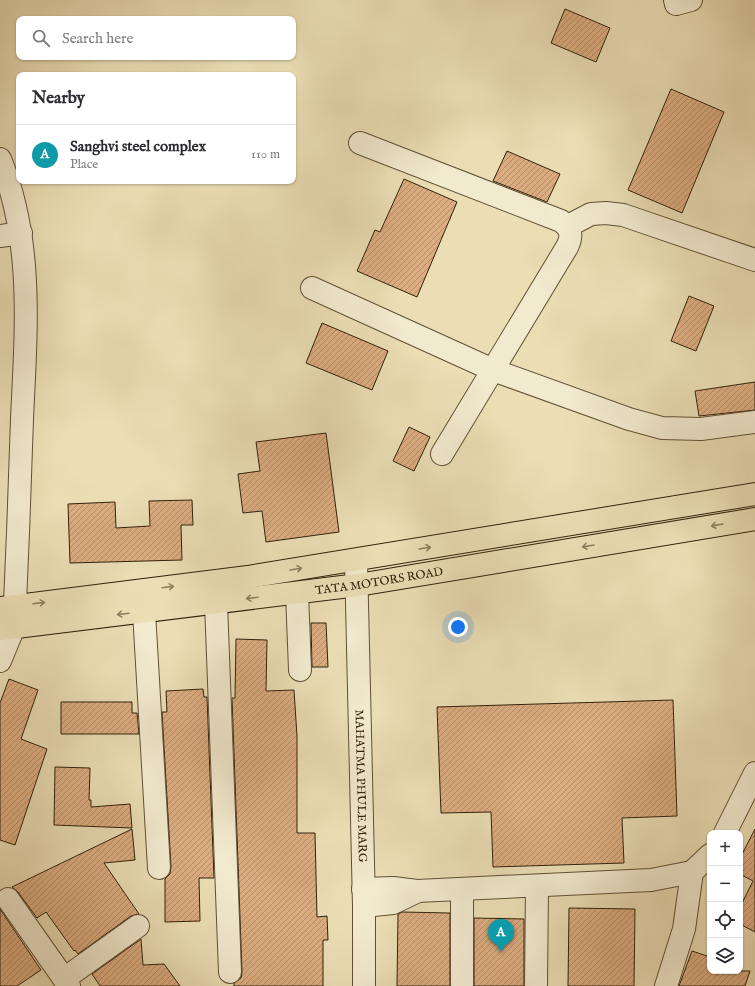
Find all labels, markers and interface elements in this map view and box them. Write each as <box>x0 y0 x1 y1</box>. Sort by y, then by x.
search box <box>16 16 296 60</box>
icon: search <box>30 27 52 49</box>
text: Search here <box>62 29 133 48</box>
text: Nearby <box>32 88 85 109</box>
text: Sanghvi steel complex <box>70 137 206 156</box>
text: A <box>41 146 49 163</box>
text: 110 m <box>251 146 280 163</box>
text: Place <box>70 156 98 173</box>
one-way arrow <box>710 521 723 529</box>
one-way arrow <box>582 543 595 551</box>
one-way arrow <box>418 544 431 552</box>
street label: TATA MOTORS ROAD <box>314 564 444 598</box>
one-way arrow <box>290 565 303 573</box>
one-way arrow <box>161 583 174 591</box>
one-way arrow <box>246 594 259 602</box>
one-way arrow <box>32 599 45 607</box>
one-way arrow <box>117 610 130 618</box>
your location <box>448 617 468 637</box>
street label: MAHATMA PHULE MARG <box>351 709 370 863</box>
map controls <box>707 830 743 974</box>
button: + <box>707 830 743 866</box>
button: − <box>707 866 743 902</box>
button: locate <box>707 902 743 938</box>
pin: A <box>488 919 514 952</box>
button: layers <box>707 938 743 974</box>

